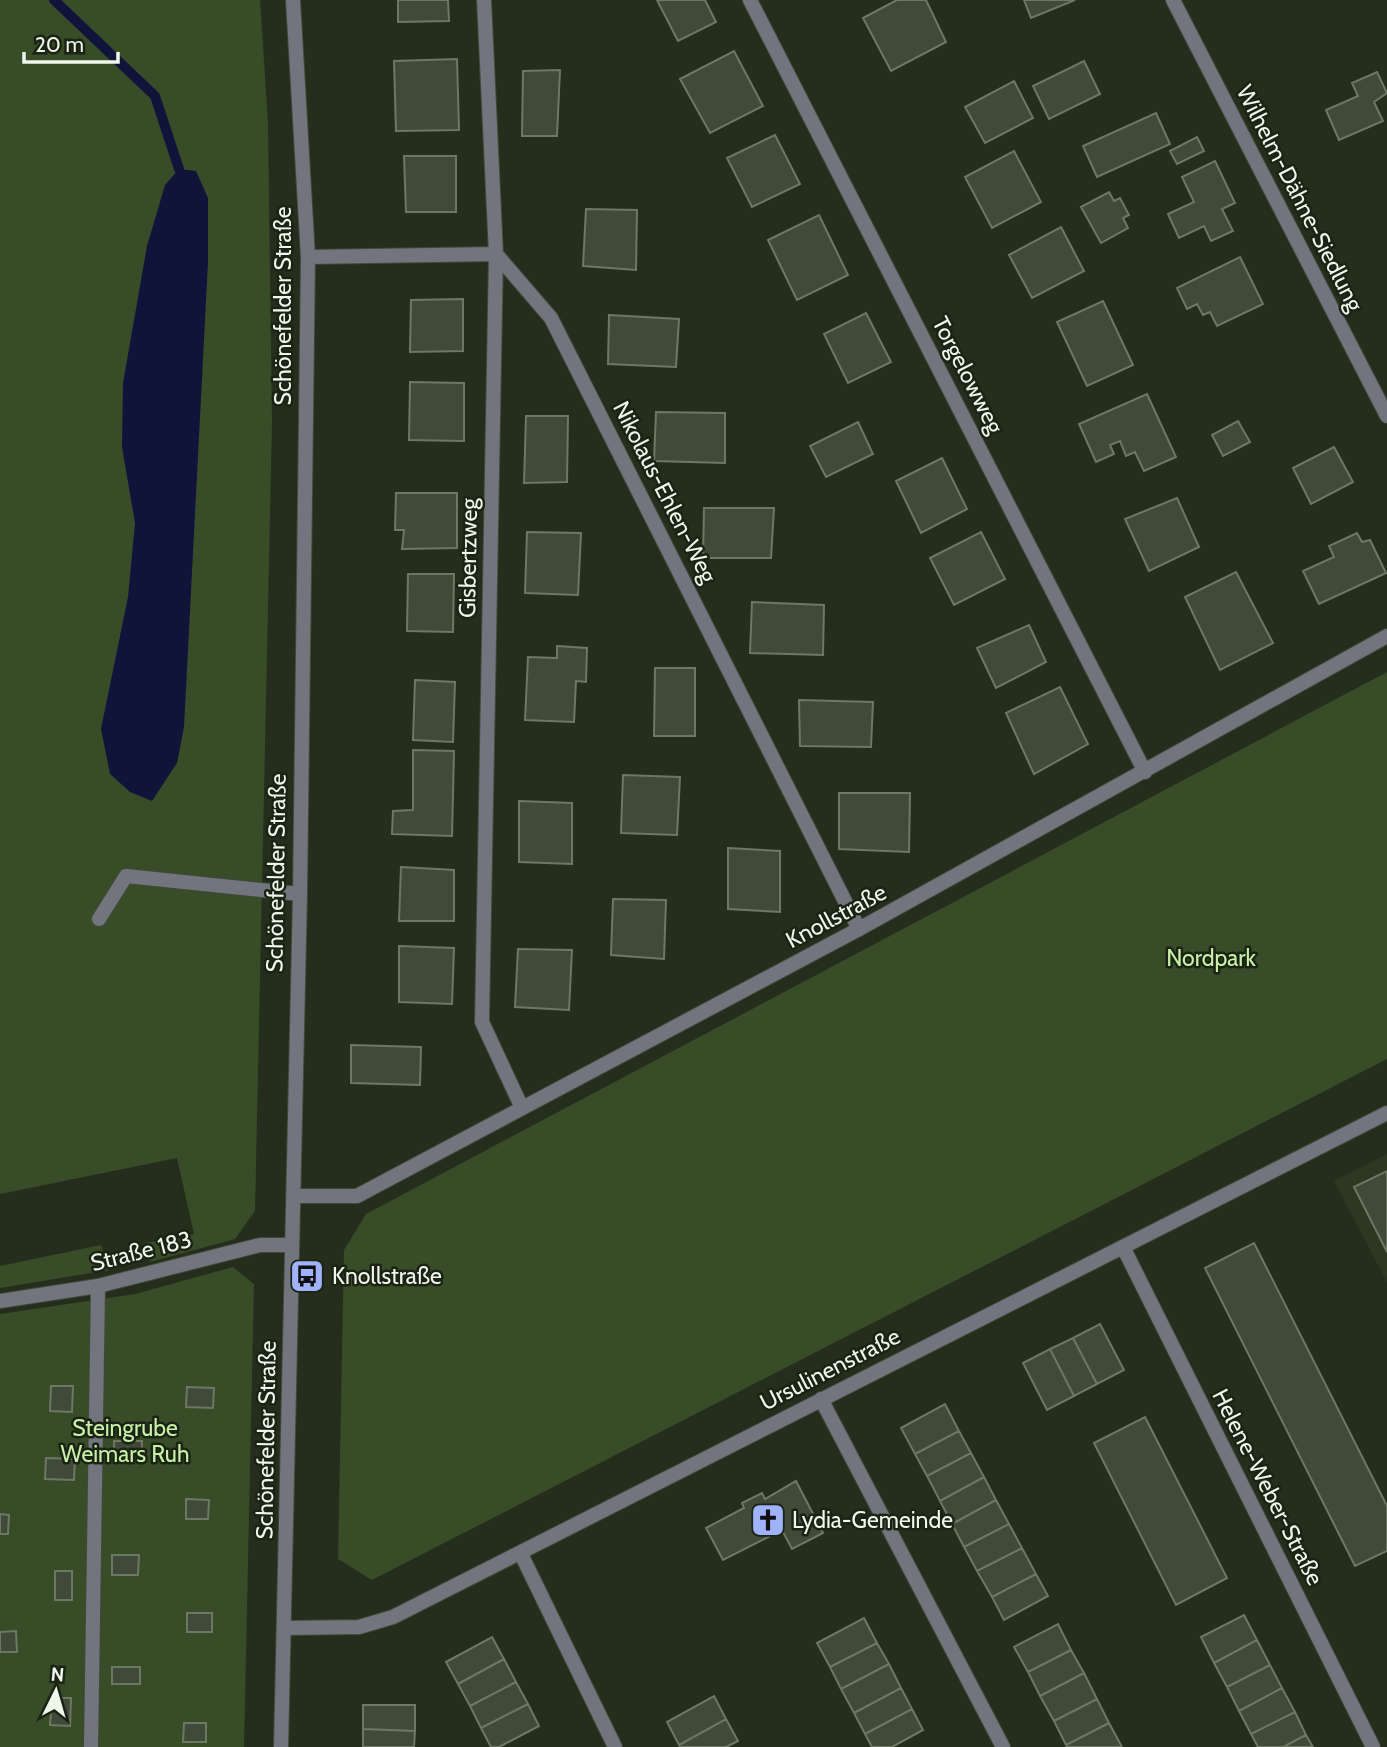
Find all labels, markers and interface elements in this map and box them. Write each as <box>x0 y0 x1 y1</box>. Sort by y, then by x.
scale bar <box>24 21 119 65</box>
text: 20 m <box>35 32 84 57</box>
street label: Wilhelm-Dähne-Siedlung <box>1231 80 1370 316</box>
street label: Schönefelder Straße <box>269 206 297 406</box>
street label: Torgelowweg <box>927 312 1010 439</box>
street label: Nikolaus-Ehlen-Weg <box>607 397 723 588</box>
street label: Gisbertzweg <box>453 497 483 618</box>
street label: Schönefelder Straße <box>260 773 292 973</box>
street label: Knollstraße <box>781 878 891 954</box>
park label: Nordpark <box>1166 944 1257 972</box>
street label: Straße 183 <box>88 1225 194 1277</box>
bus stop icon: Knollstraße <box>288 1257 326 1295</box>
place label: Knollstraße <box>332 1262 442 1290</box>
street label: Ursulinenstraße <box>755 1322 905 1416</box>
street label: Schönefelder Straße <box>250 1340 282 1540</box>
street label: Helene-Weber-Straße <box>1206 1384 1330 1590</box>
park label: Steingrube Weimars Ruh <box>61 1414 189 1468</box>
church icon: Lydia-Gemeinde <box>749 1501 787 1539</box>
place label: Lydia-Gemeinde <box>792 1506 953 1534</box>
north arrow <box>21 1656 91 1726</box>
text: N <box>50 1663 65 1687</box>

